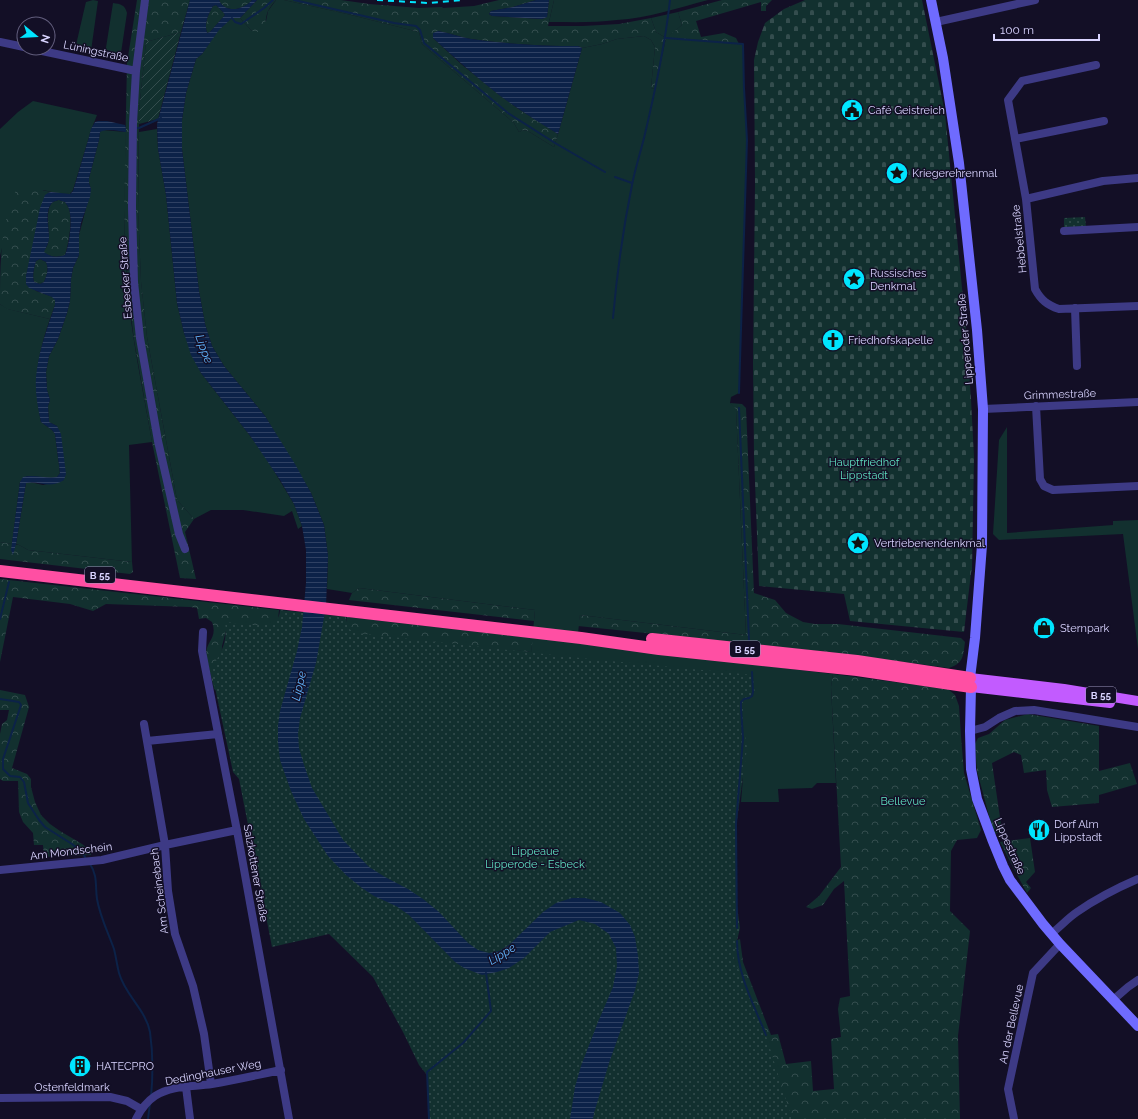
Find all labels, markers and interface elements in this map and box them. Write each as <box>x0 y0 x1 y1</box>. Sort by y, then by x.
north arrow <box>16 16 56 56</box>
scale bar <box>994 16 1099 42</box>
text: 100 m <box>1000 23 1034 37</box>
text: N <box>38 33 53 45</box>
street label: Lüningstraße <box>62 38 130 65</box>
public building icon: Café Geistreich <box>839 97 865 123</box>
place label: Café Geistreich <box>868 104 945 117</box>
place icon: Kriegerehrenmal <box>884 160 910 186</box>
place label: Kriegerehrenmal <box>912 167 997 180</box>
street label: Hebbelstraße <box>1009 203 1030 274</box>
street label: Esbecker Straße <box>116 236 135 319</box>
place icon: Russisches Denkmal <box>841 266 867 292</box>
place label: Russisches Denkmal <box>870 267 926 293</box>
street label: Lipperoder Straße <box>955 292 976 385</box>
church icon: Friedhofskapelle <box>820 327 846 353</box>
water label: Lippe <box>192 333 216 366</box>
place label: Friedhofskapelle <box>848 334 933 347</box>
street label: Grimmestraße <box>1024 387 1097 402</box>
park label: Hauptfriedhof Lippstadt <box>829 456 900 482</box>
place icon: Vertriebenendenkmal <box>845 530 871 556</box>
place label: Vertriebenendenkmal <box>874 537 985 550</box>
road number: B 55 <box>85 567 115 583</box>
shop icon: Sternpark <box>1031 615 1057 641</box>
place label: Sternpark <box>1060 622 1110 635</box>
road number: B 55 <box>730 641 760 657</box>
water label: Lippe <box>289 669 309 702</box>
road number: B 55 <box>1086 687 1116 703</box>
park label: Bellevue <box>881 795 926 808</box>
street label: Lippestraße <box>991 816 1028 877</box>
restaurant icon: Dorf Alm Lippstadt <box>1026 817 1052 843</box>
place label: Dorf Alm Lippstadt <box>1054 818 1102 844</box>
street label: Salzkottener Straße <box>241 823 271 923</box>
street label: Am Mondschein <box>29 840 113 863</box>
park label: Lippeaue Lipperode - Esbeck <box>485 845 585 871</box>
street label: Am Scheinebach <box>148 847 171 935</box>
water label: Lippe <box>486 940 519 968</box>
street label: An der Bellevue <box>997 982 1026 1065</box>
building icon: HATECPRO <box>67 1053 93 1079</box>
street label: Dedinghauser Weg <box>164 1057 262 1088</box>
place label: HATECPRO <box>96 1060 154 1073</box>
street label: Ostenfeldmark <box>34 1081 110 1094</box>

